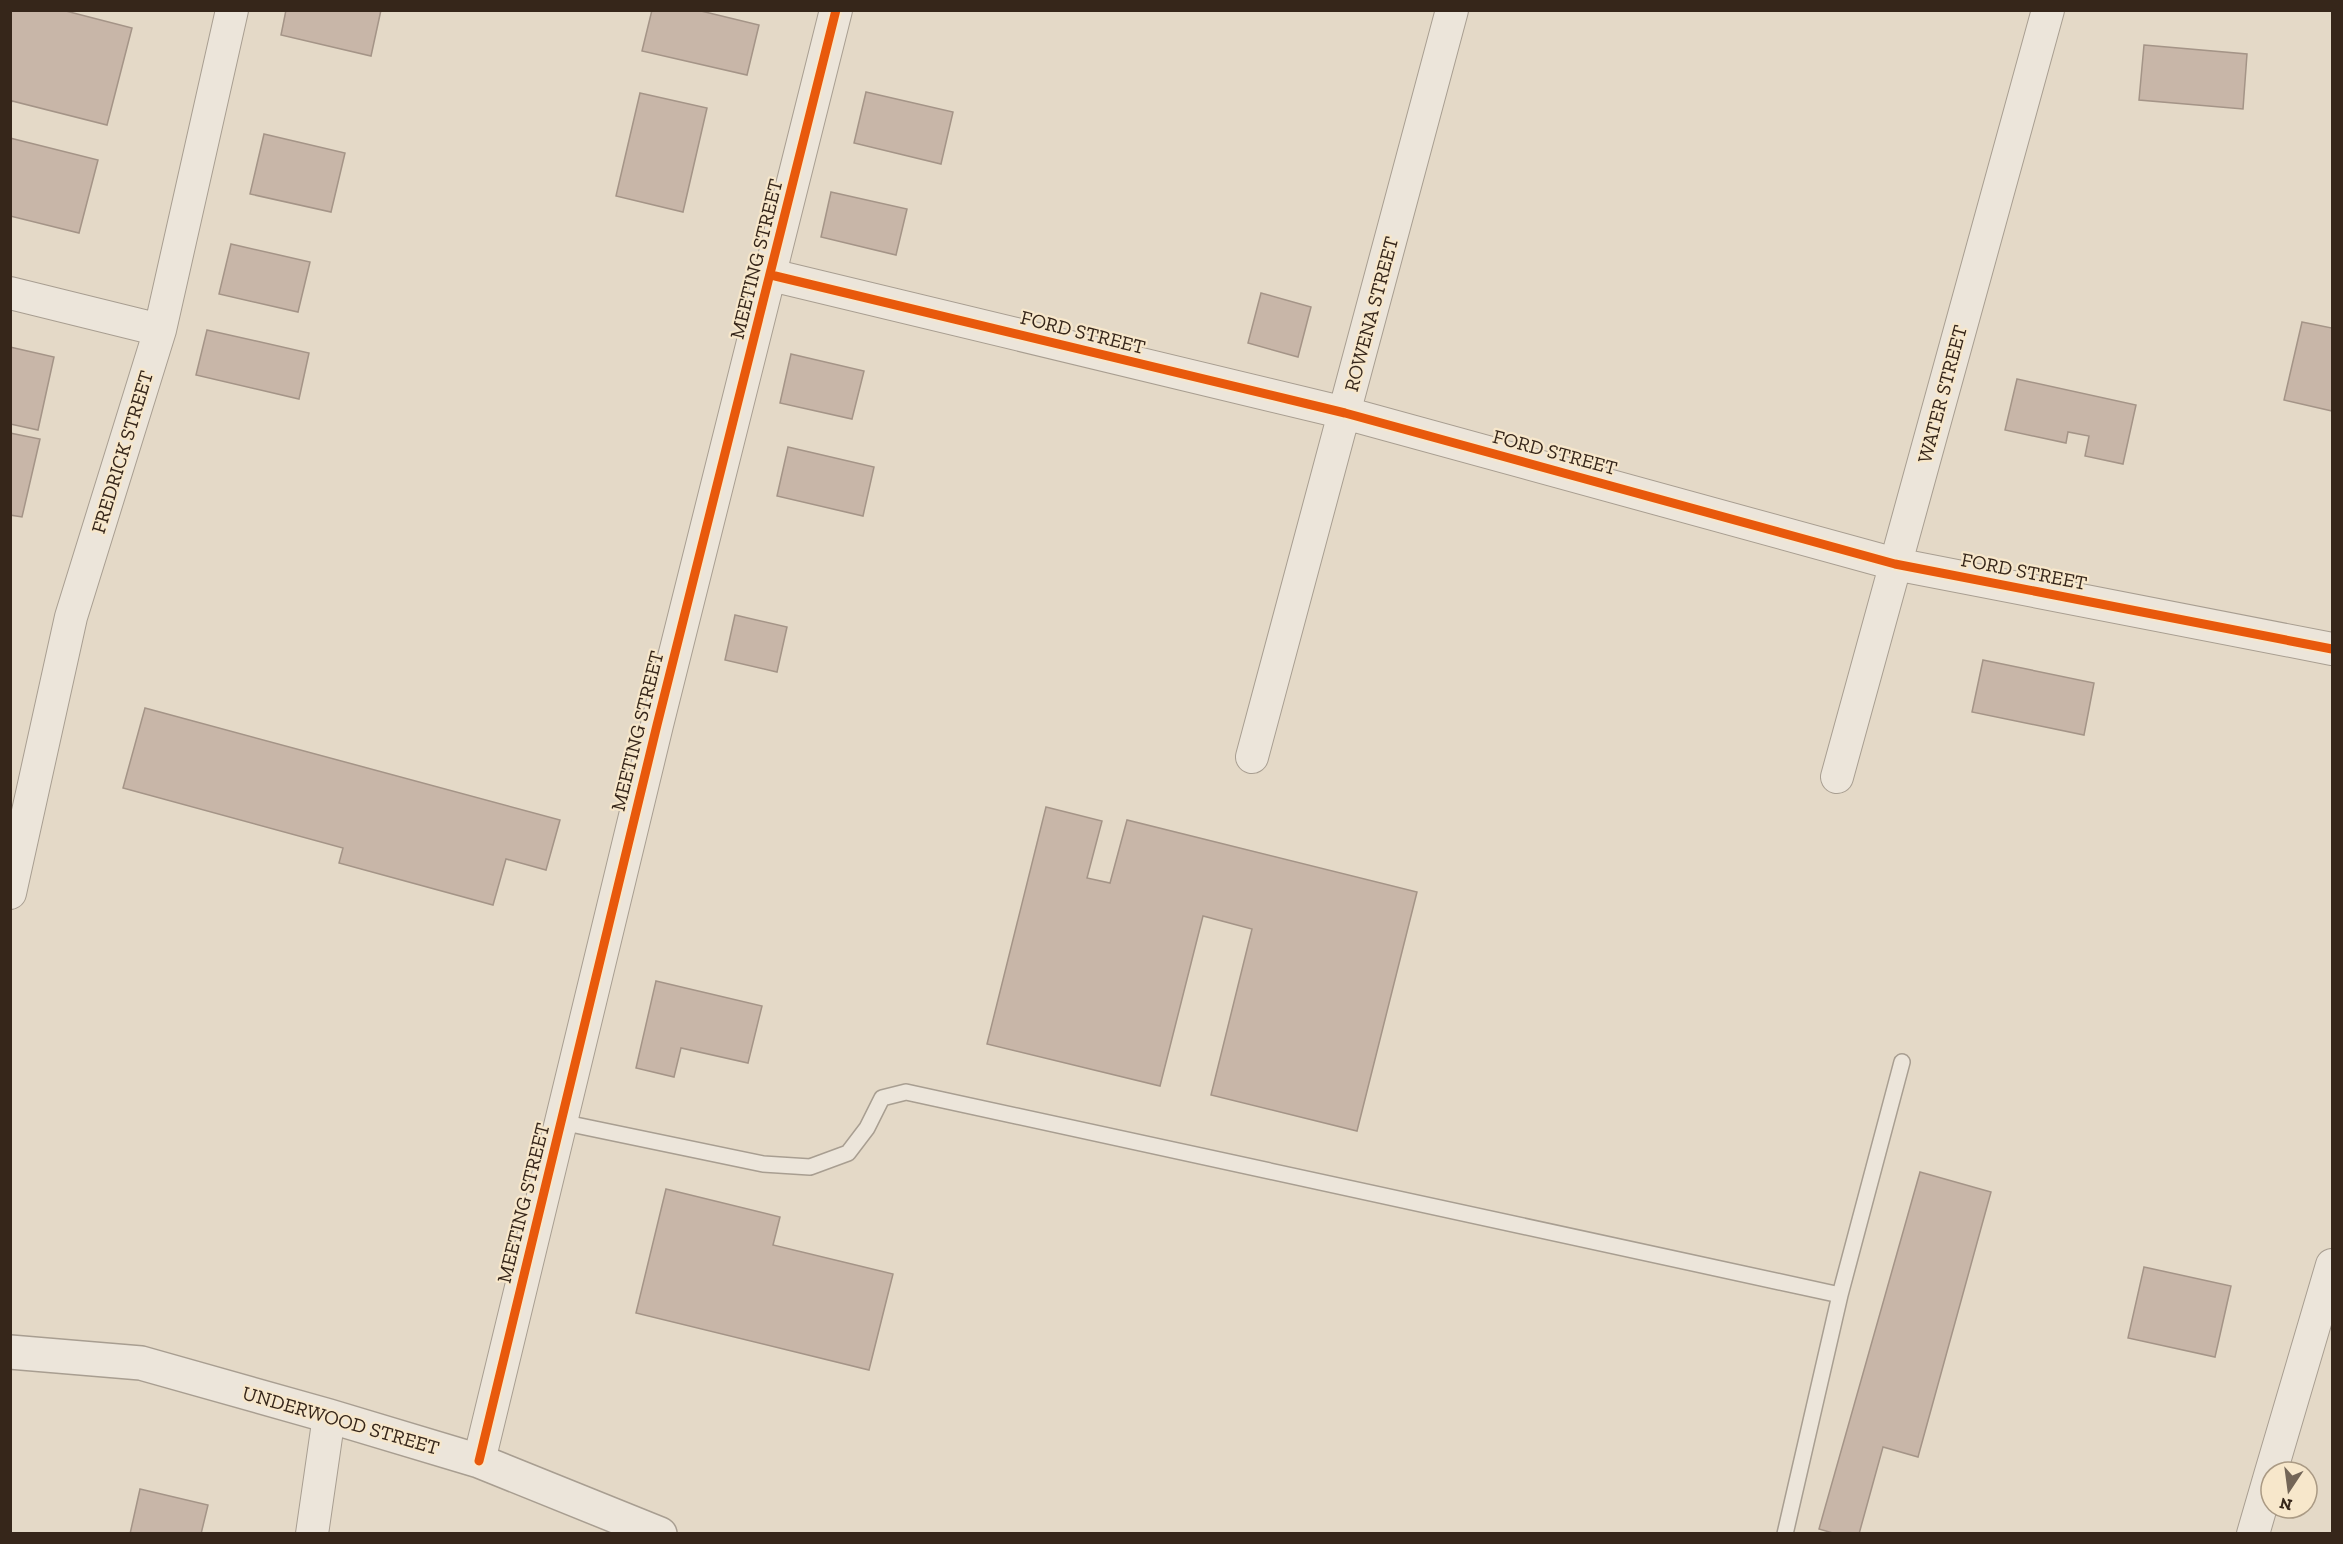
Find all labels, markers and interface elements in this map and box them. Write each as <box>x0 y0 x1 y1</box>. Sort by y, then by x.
street label: MEETING STREET <box>724 176 788 342</box>
street label: ROWENA STREET <box>1339 234 1403 394</box>
street label: FORD STREET <box>1018 305 1148 359</box>
street label: WATER STREET <box>1912 322 1972 466</box>
street label: FREDRICK STREET <box>86 368 158 536</box>
street label: FORD STREET <box>1490 424 1620 480</box>
street label: FORD STREET <box>1959 547 2089 595</box>
street label: MEETING STREET <box>605 648 669 814</box>
street label: MEETING STREET <box>491 1120 555 1286</box>
street label: UNDERWOOD STREET <box>240 1380 442 1460</box>
north arrow <box>2259 1460 2319 1520</box>
text: N <box>2278 1494 2294 1515</box>

